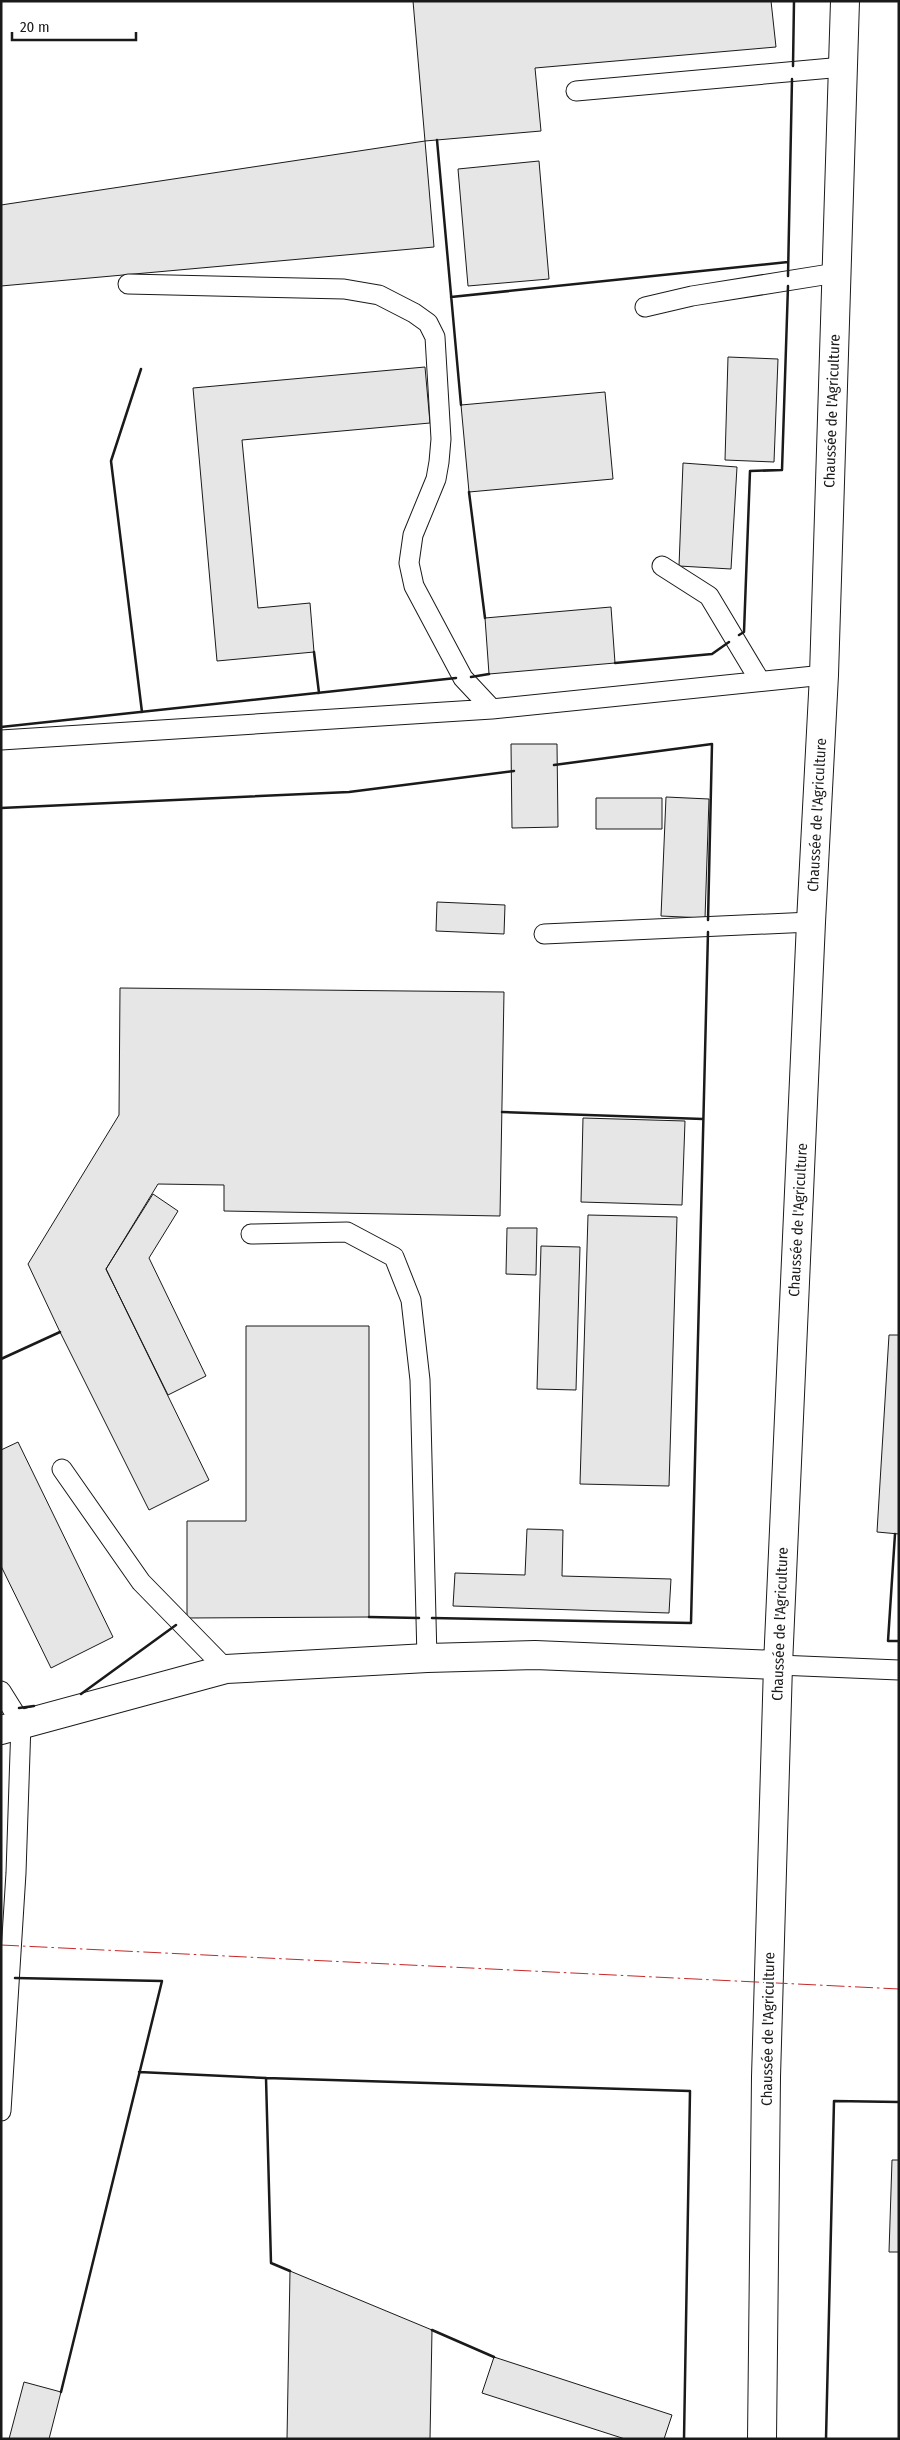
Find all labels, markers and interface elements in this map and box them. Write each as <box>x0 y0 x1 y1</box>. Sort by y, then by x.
scale bar <box>12 10 136 42</box>
text: 20 m <box>20 18 50 36</box>
street label: Chaussée de l'Agriculture <box>820 334 844 488</box>
street label: Chaussée de l'Agriculture <box>804 738 830 892</box>
street label: Chaussée de l'Agriculture <box>785 1143 811 1297</box>
street label: Chaussée de l'Agriculture <box>768 1547 792 1701</box>
street label: Chaussée de l'Agriculture <box>758 1952 778 2106</box>

